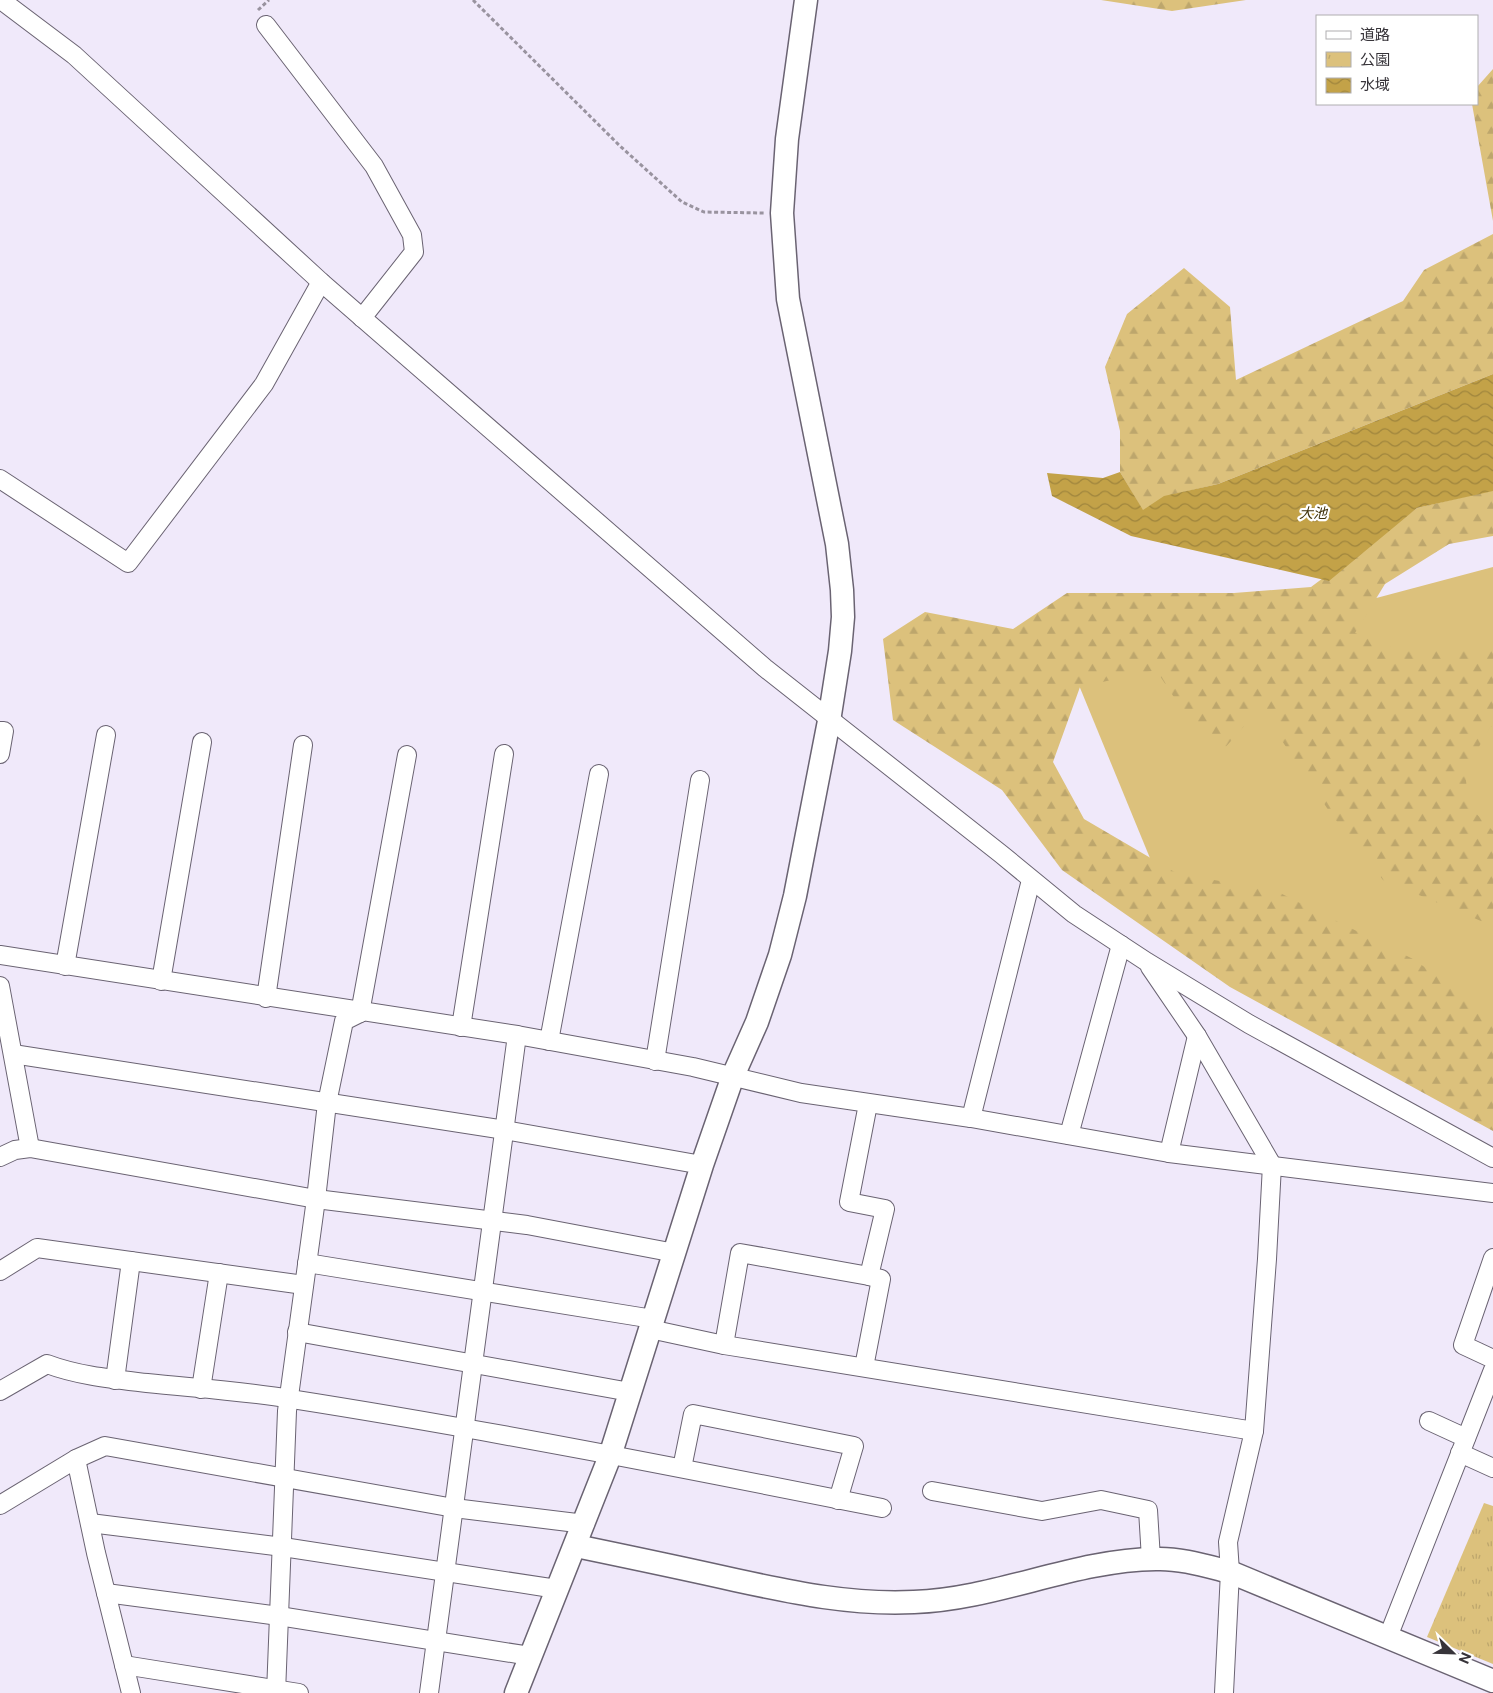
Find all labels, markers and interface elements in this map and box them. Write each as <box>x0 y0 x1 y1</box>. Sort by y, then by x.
legend <box>1316 15 1478 105</box>
text: 道路 <box>1360 26 1390 43</box>
text: 公園 <box>1360 51 1390 68</box>
text: 水域 <box>1360 76 1390 93</box>
water label: 大池 <box>1299 505 1329 521</box>
north arrow <box>1428 1628 1478 1678</box>
text: N <box>1455 1650 1474 1666</box>

